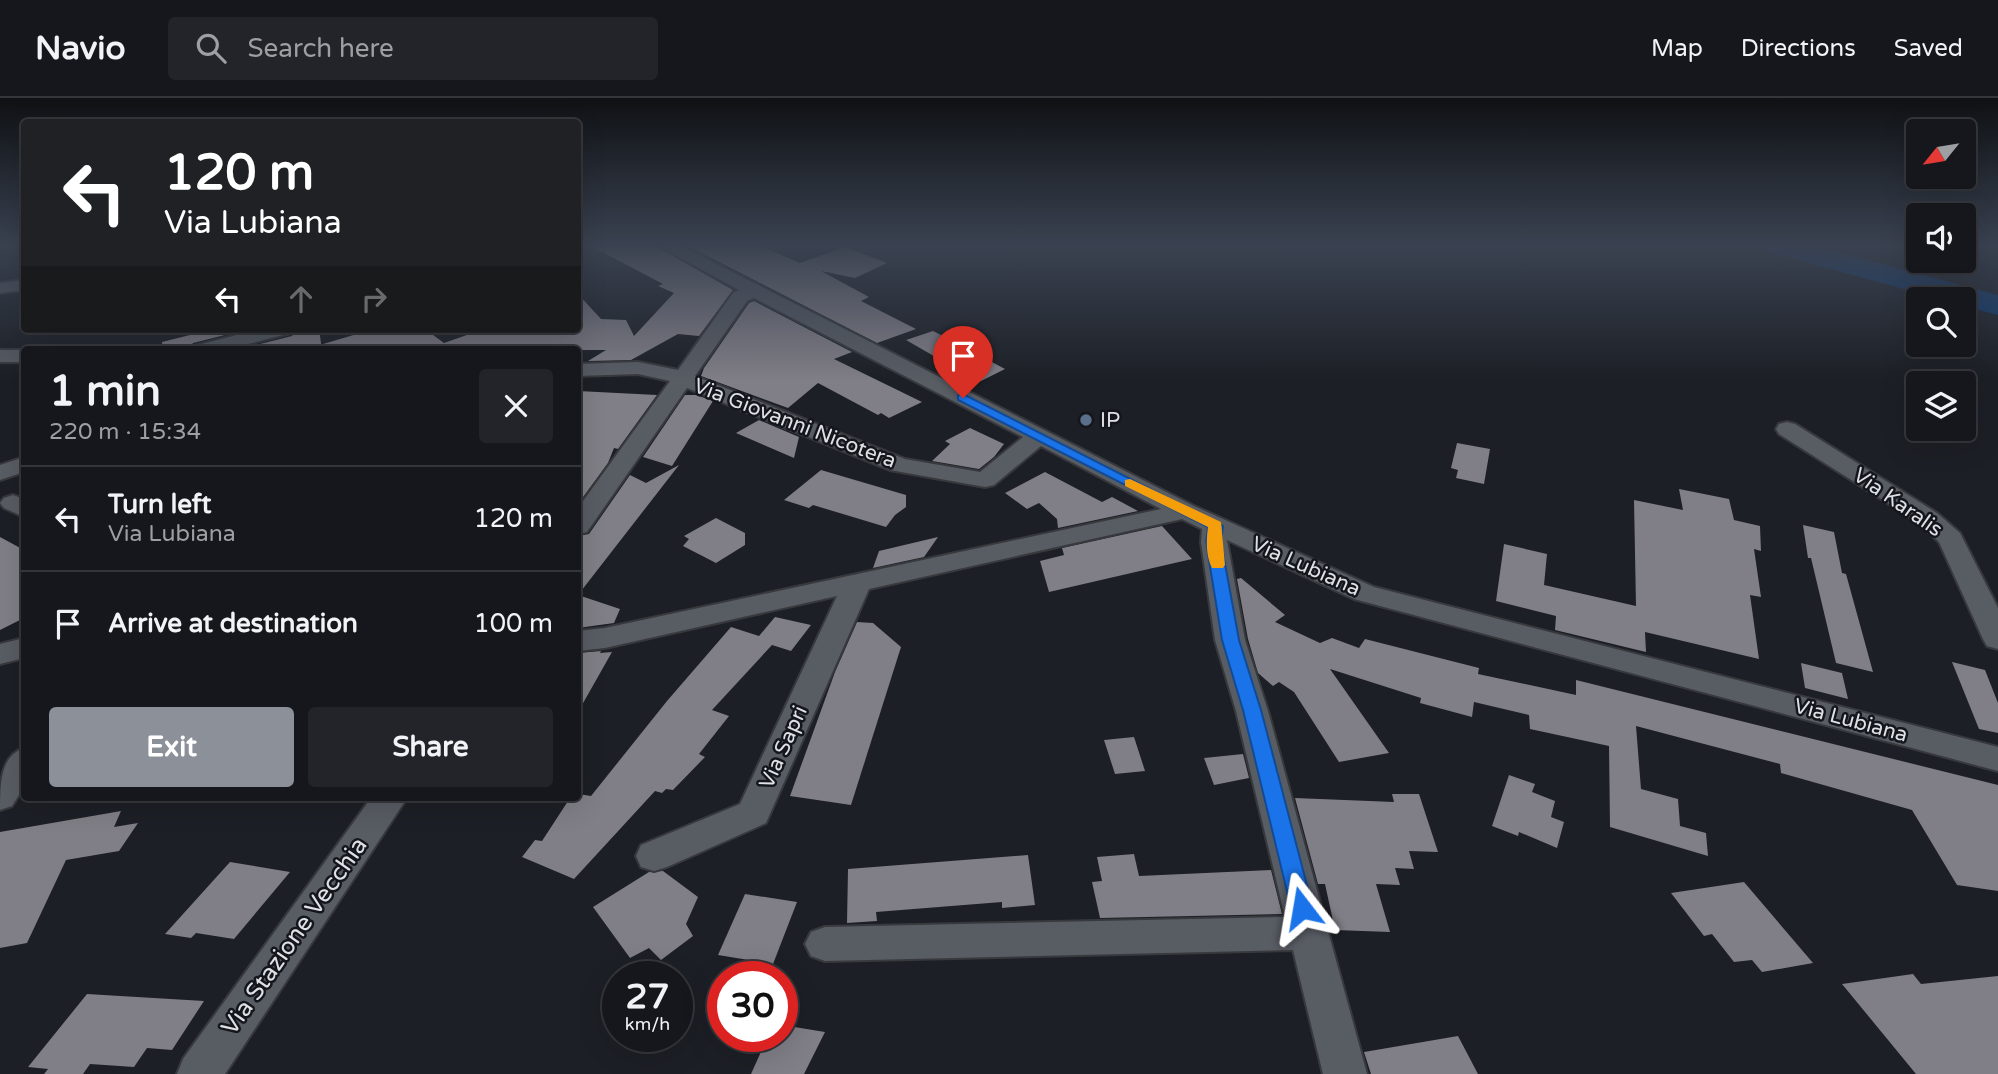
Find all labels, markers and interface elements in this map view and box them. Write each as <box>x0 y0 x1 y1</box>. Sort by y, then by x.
search box <box>168 17 658 80</box>
text: Navio <box>35 29 126 68</box>
icon: search <box>192 29 230 67</box>
text: Search here <box>248 33 394 64</box>
text: Map <box>1651 34 1703 63</box>
text: Directions <box>1741 34 1856 63</box>
text: Saved <box>1894 34 1963 63</box>
north arrow <box>1906 119 1976 189</box>
map controls <box>1906 119 1976 441</box>
text: 120 m <box>164 144 314 203</box>
icon: left <box>49 147 140 238</box>
button: sound <box>1906 203 1976 273</box>
text: Via Lubiana <box>164 204 342 242</box>
icon: left <box>209 280 247 318</box>
icon: ahead <box>282 280 320 318</box>
icon: right <box>355 280 393 318</box>
button: search <box>1906 287 1976 357</box>
pin <box>933 326 993 398</box>
icon: arrive <box>944 337 982 375</box>
text: 1 min <box>49 366 161 417</box>
button: close <box>479 369 553 443</box>
button: layers <box>1906 371 1976 441</box>
street label: Via Giovanni Nicotera <box>690 373 900 474</box>
place label: IP <box>1100 408 1120 433</box>
marker: IP <box>1078 412 1094 428</box>
text: 220 m · 15:34 <box>49 418 201 446</box>
street label: Via Karalis <box>1848 463 1947 542</box>
text: Turn left <box>108 489 211 520</box>
icon: left <box>49 500 87 538</box>
text: 120 m <box>473 503 553 534</box>
text: Via Lubiana <box>108 520 236 548</box>
street label: Via Lubiana <box>1247 531 1364 602</box>
icon: arrive <box>49 605 87 643</box>
text: Arrive at destination <box>108 608 358 639</box>
text: 100 m <box>473 608 553 639</box>
street label: Via Lubiana <box>1791 693 1910 748</box>
street label: Via Sapri <box>754 702 813 793</box>
button: Exit <box>49 707 294 787</box>
button: Share <box>308 707 553 787</box>
street label: Via Stazione Vecchia <box>215 832 374 1041</box>
position arrow <box>1265 871 1339 945</box>
speed limit sign: 30 <box>707 961 798 1052</box>
text: 27 <box>626 976 669 1018</box>
text: km/h <box>625 1013 670 1035</box>

